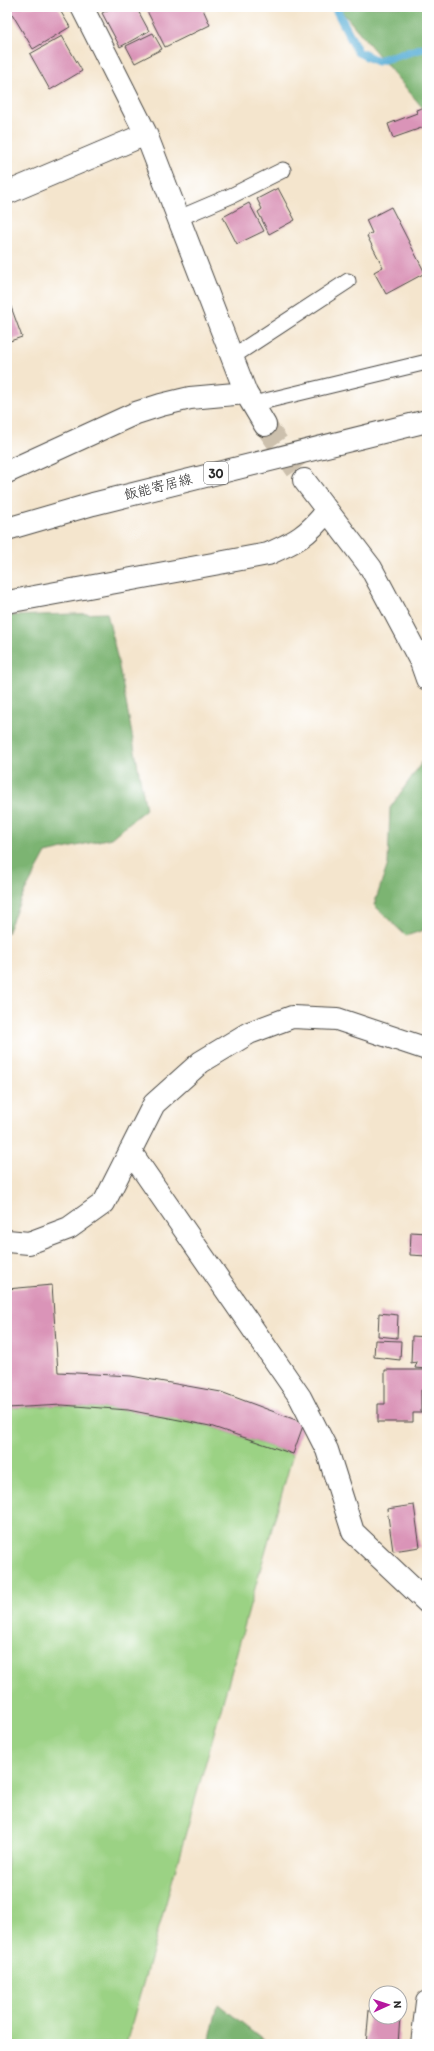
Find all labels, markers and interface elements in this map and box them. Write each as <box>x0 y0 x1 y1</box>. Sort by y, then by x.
road number: 30 <box>204 462 228 484</box>
street label: 飯能寄居線 <box>122 470 194 504</box>
north arrow <box>368 1985 408 2025</box>
text: N <box>391 2000 404 2009</box>

